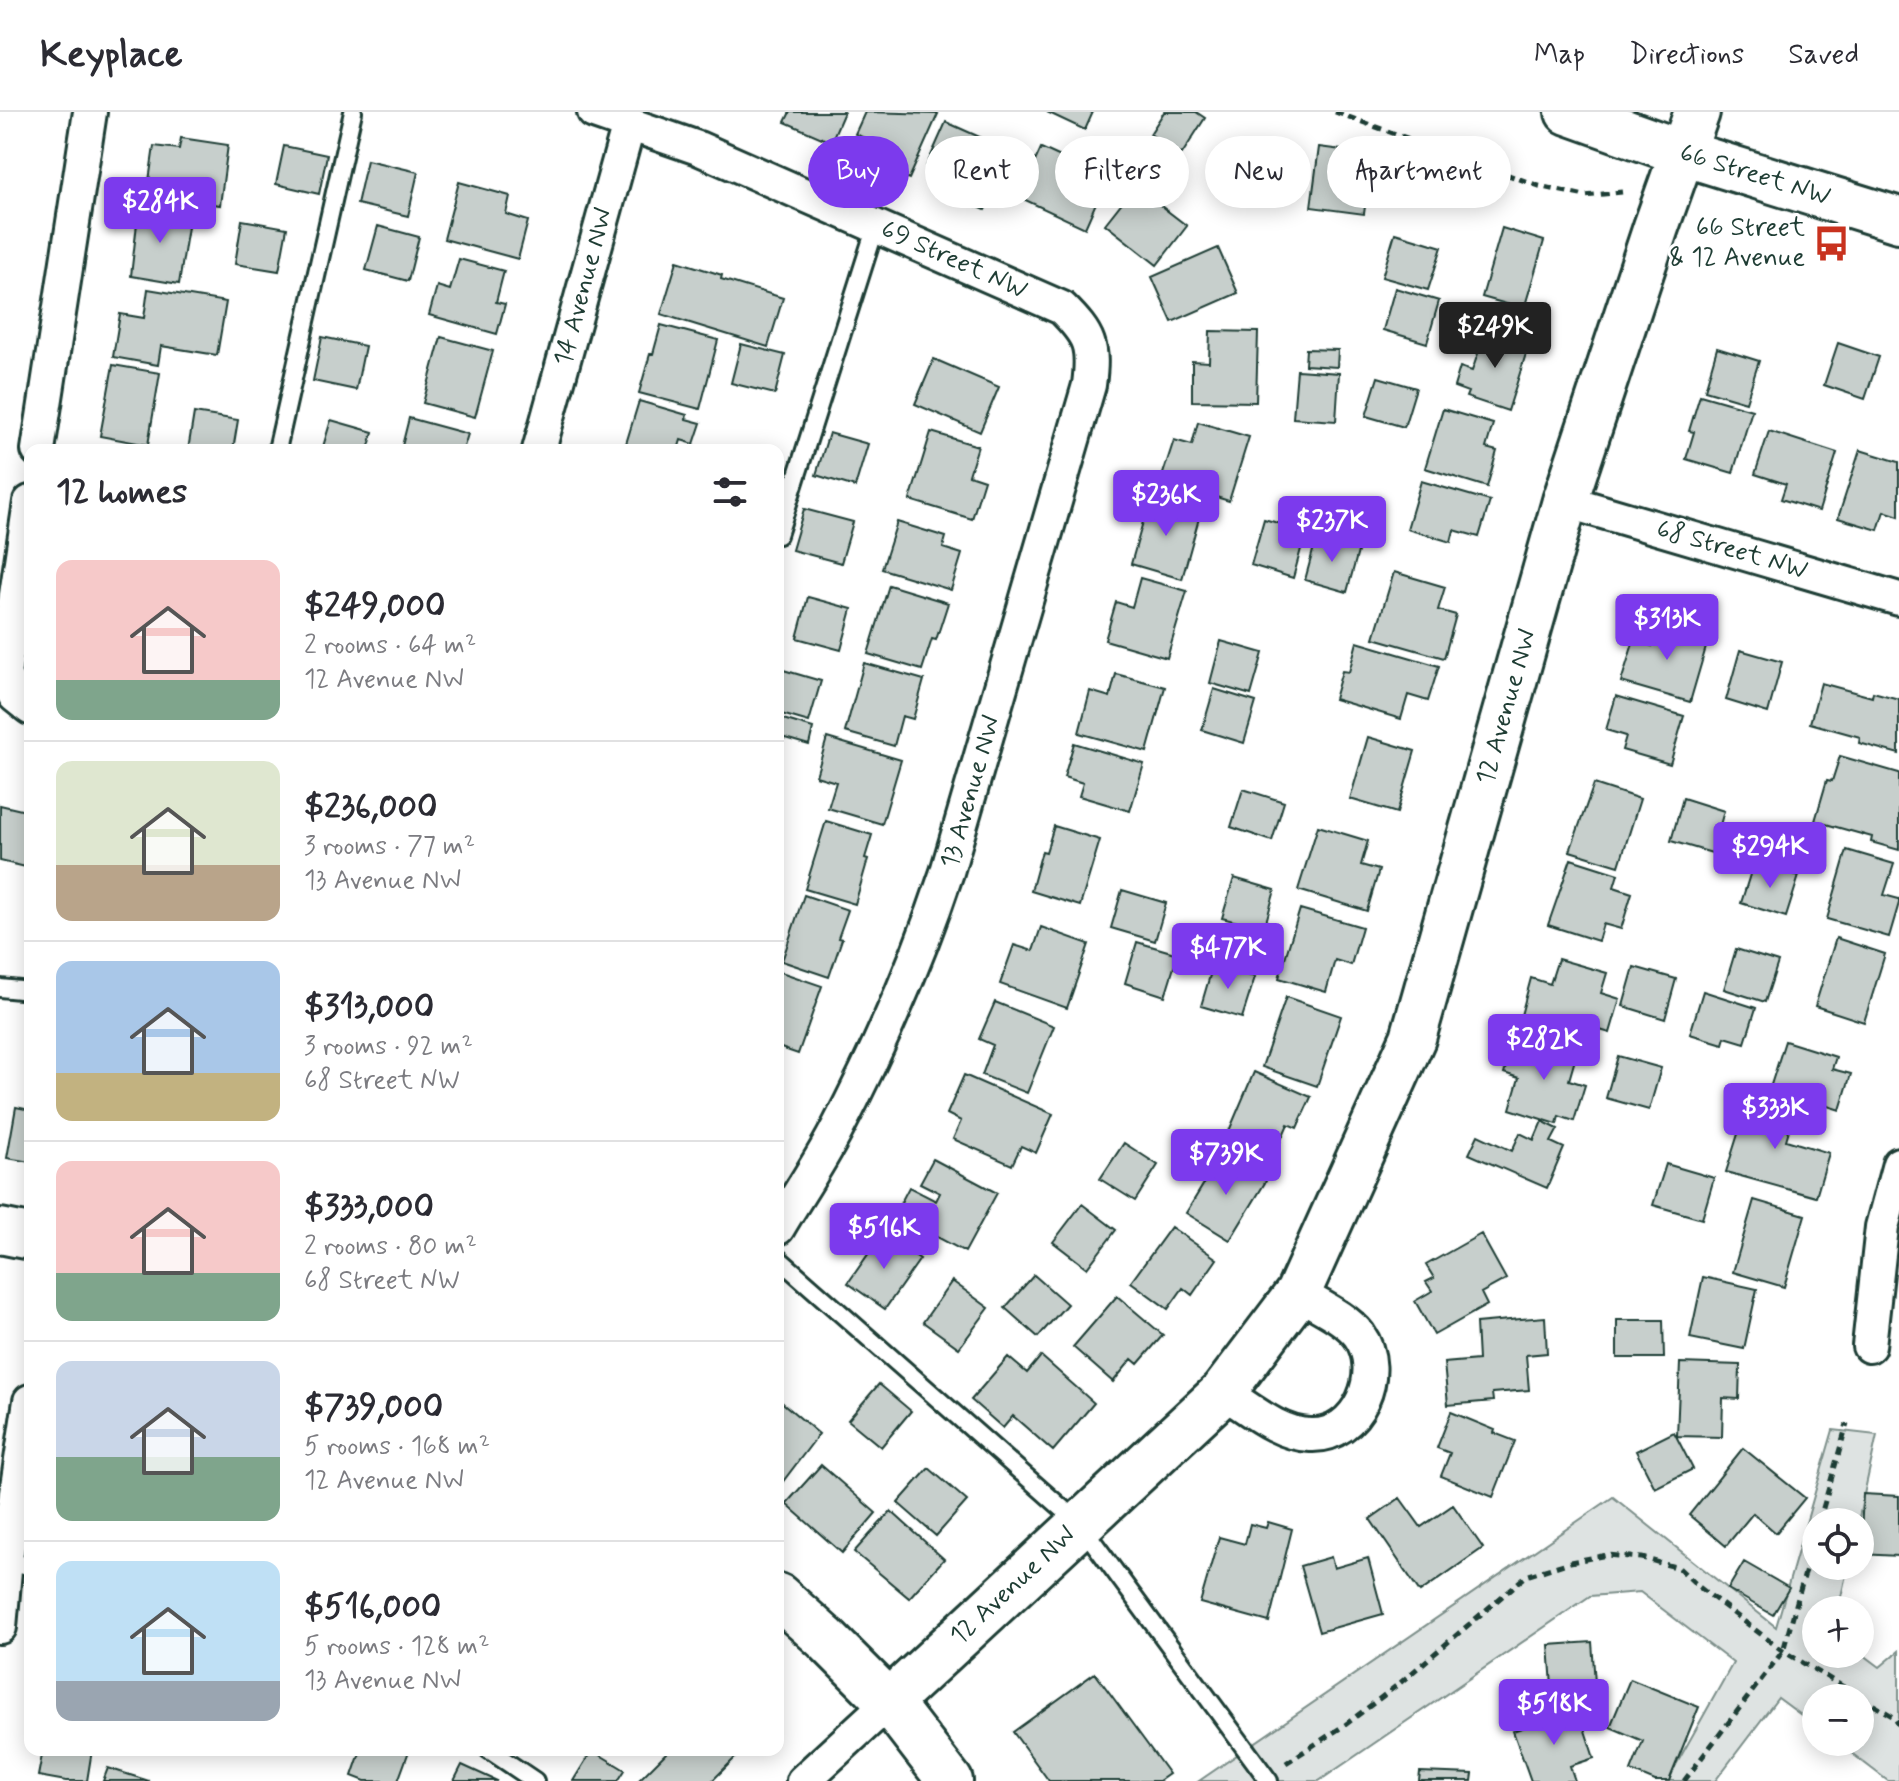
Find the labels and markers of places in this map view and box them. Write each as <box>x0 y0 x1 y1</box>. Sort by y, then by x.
pin: $284K <box>104 177 216 245</box>
place label: 66 Street & 12 Avenue <box>1669 211 1805 275</box>
bus stop icon: 66 Street & 12 Avenue <box>1812 224 1850 262</box>
pin: $249K <box>1439 302 1551 370</box>
pin: $236K <box>1110 470 1222 538</box>
pin: $237K <box>1276 496 1388 564</box>
pin: $313K <box>1611 594 1723 662</box>
pin: $294K <box>1714 822 1826 890</box>
pin: $477K <box>1172 923 1284 991</box>
pin: $282K <box>1488 1014 1600 1082</box>
pin: $333K <box>1719 1083 1831 1151</box>
pin: $739K <box>1170 1129 1282 1197</box>
pin: $516K <box>828 1203 940 1271</box>
pin: $518K <box>1498 1679 1610 1747</box>

